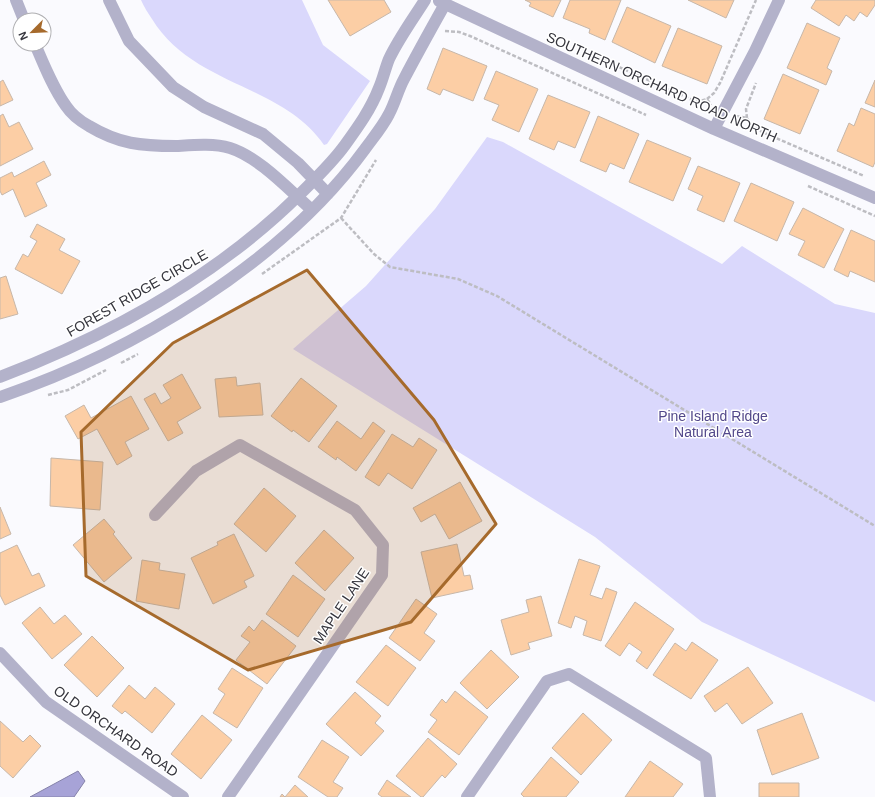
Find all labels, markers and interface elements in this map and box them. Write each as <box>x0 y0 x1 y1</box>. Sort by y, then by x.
north arrow <box>12 12 52 52</box>
street label: SOUTHERN ORCHARD ROAD NORTH <box>544 29 780 145</box>
text: N <box>16 30 30 42</box>
street label: FOREST RIDGE CIRCLE <box>64 246 210 340</box>
park label: Pine Island Ridge Natural Area <box>658 408 768 440</box>
street label: MAPLE LANE <box>310 565 372 647</box>
street label: OLD ORCHARD ROAD <box>51 682 181 780</box>

